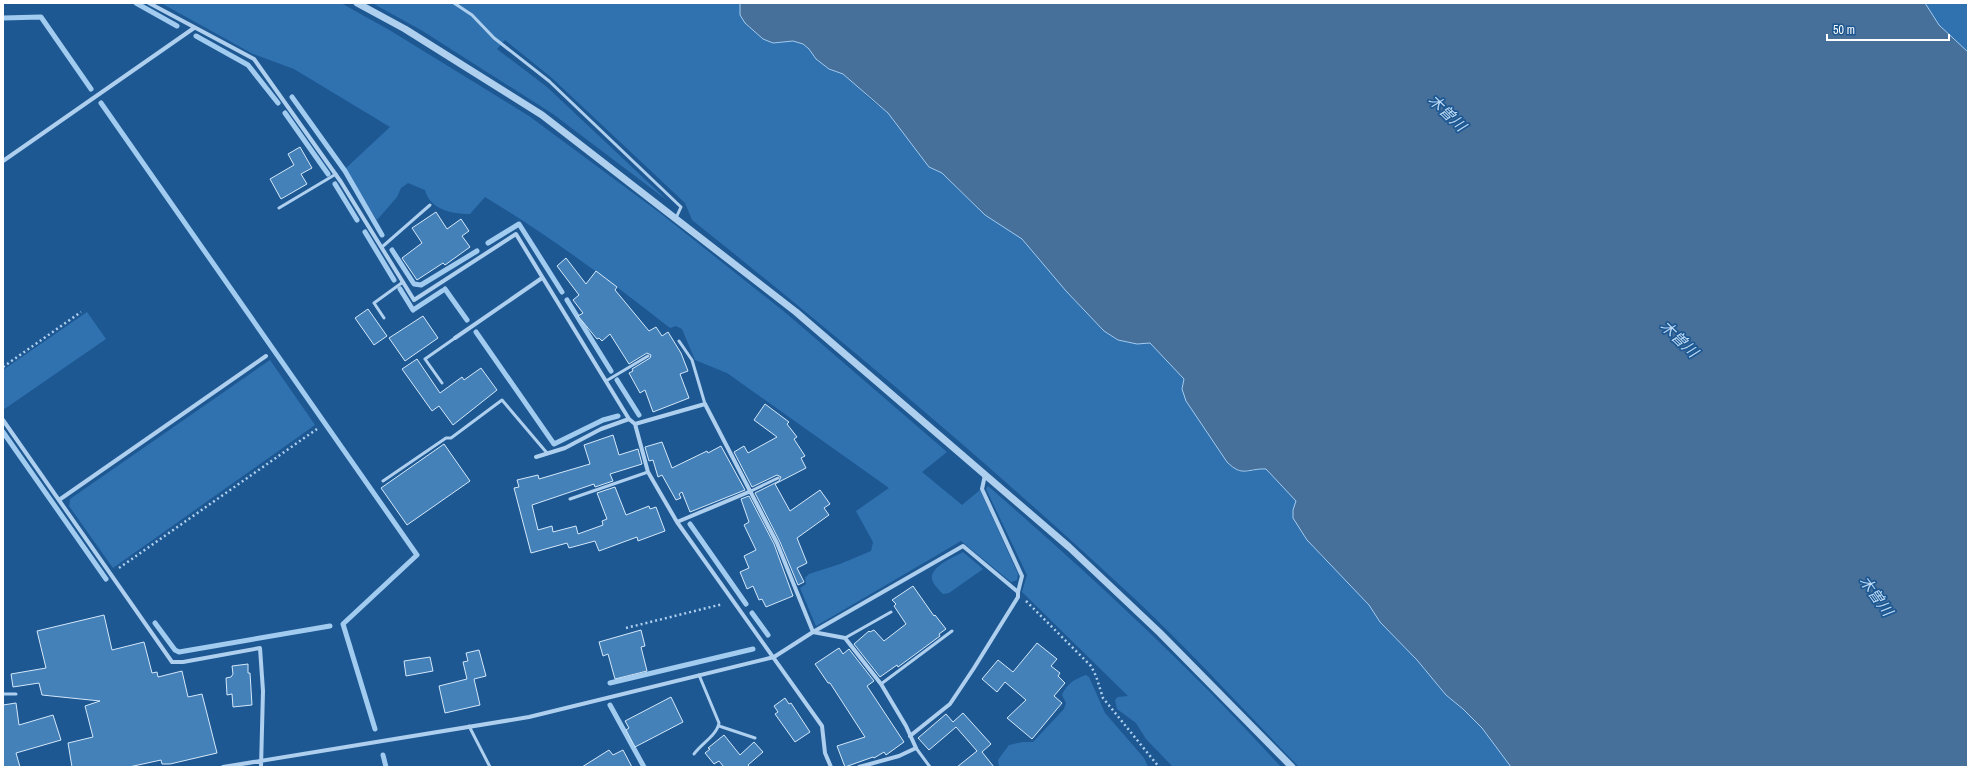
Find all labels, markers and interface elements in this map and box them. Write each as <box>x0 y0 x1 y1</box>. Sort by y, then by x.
scale bar <box>1827 16 1949 42</box>
text: 50 m <box>1833 22 1855 38</box>
water label: 木曽川 <box>1424 89 1472 137</box>
water label: 木曽川 <box>1656 315 1704 363</box>
water label: 木曽川 <box>1855 571 1899 622</box>

